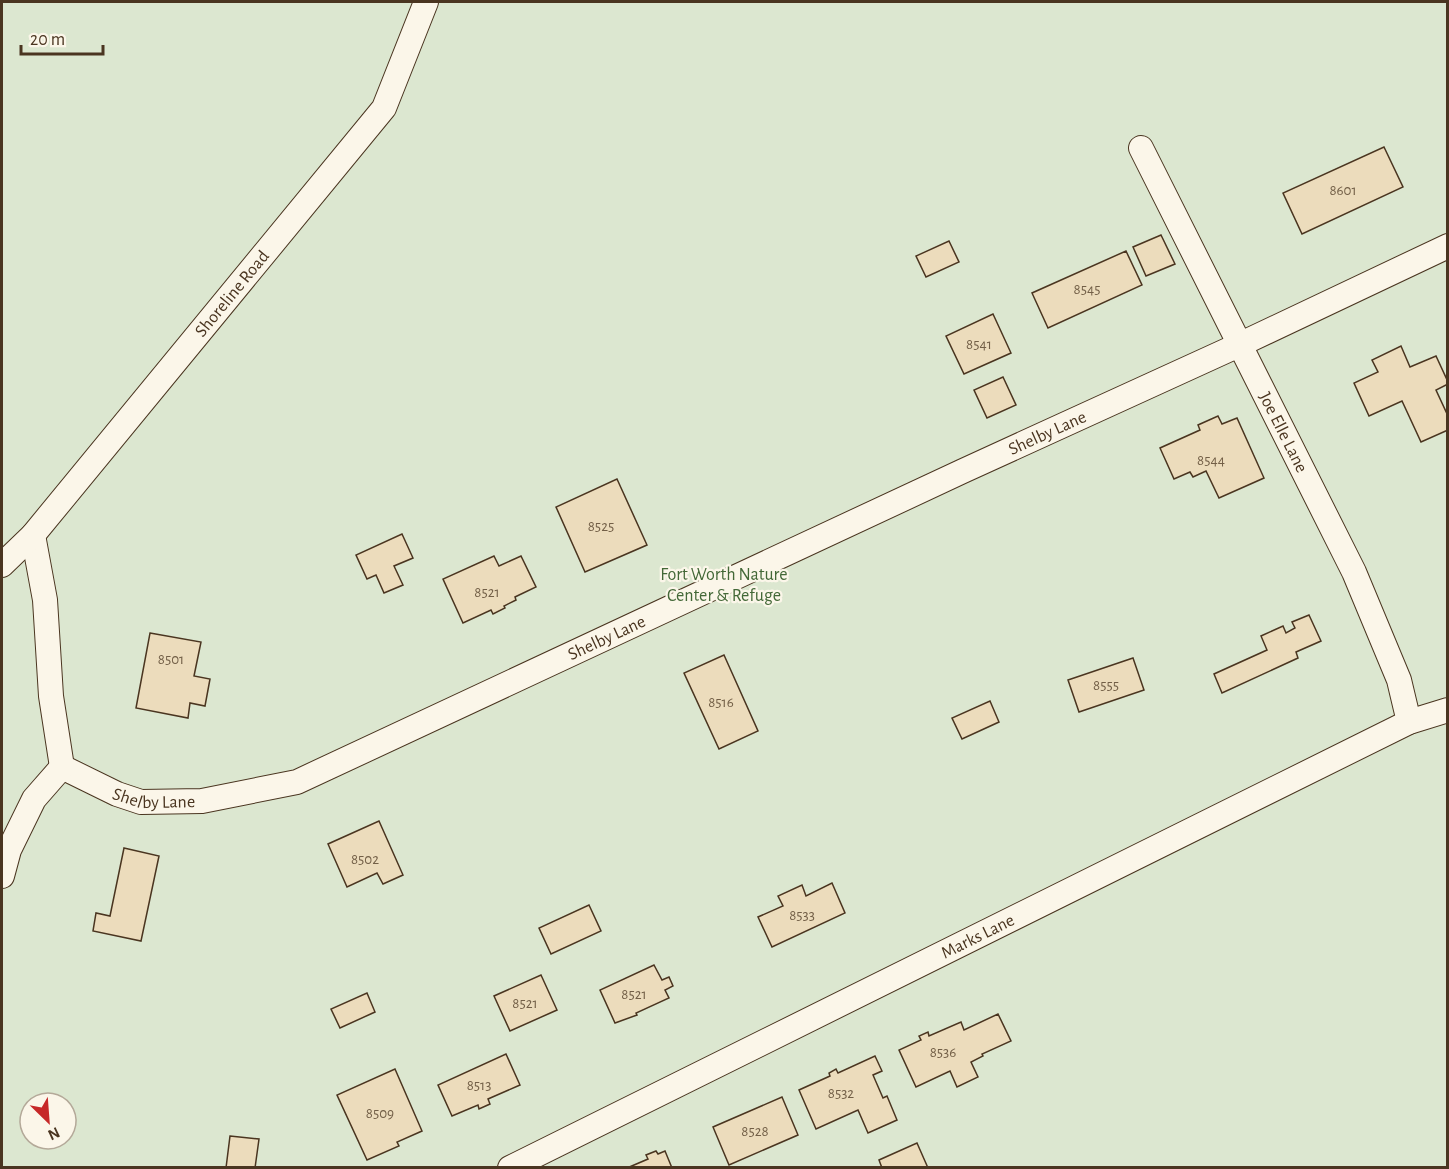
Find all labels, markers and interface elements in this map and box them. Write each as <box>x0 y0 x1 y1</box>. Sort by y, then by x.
scale bar <box>21 18 104 56</box>
text: 20 m <box>30 31 65 49</box>
house number: 8601 <box>1329 183 1357 198</box>
street label: Shoreline Road <box>192 247 273 340</box>
house number: 8545 <box>1074 282 1100 297</box>
house number: 8541 <box>966 337 992 352</box>
street label: Joe Elle Lane <box>1255 389 1311 476</box>
street label: Shelby Lane <box>1006 408 1089 459</box>
house number: 8544 <box>1197 453 1225 468</box>
house number: 8525 <box>588 519 614 534</box>
park label: Fort Worth Nature Center & Refuge <box>660 566 788 605</box>
house number: 8521 <box>474 585 500 600</box>
street label: Shelby Lane <box>565 613 648 664</box>
house number: 8501 <box>158 652 184 667</box>
house number: 8555 <box>1093 678 1119 693</box>
house number: 8516 <box>708 695 734 710</box>
street label: Shelby Lane <box>110 785 195 812</box>
house number: 8502 <box>351 852 379 867</box>
house number: 8533 <box>789 908 815 923</box>
street label: Marks Lane <box>939 911 1018 963</box>
house number: 8521 <box>621 987 647 1002</box>
house number: 8521 <box>512 996 538 1011</box>
house number: 8536 <box>930 1045 956 1060</box>
house number: 8513 <box>467 1078 491 1093</box>
house number: 8532 <box>828 1086 854 1101</box>
north arrow <box>18 1091 78 1151</box>
house number: 8509 <box>366 1106 394 1121</box>
text: N <box>45 1124 62 1143</box>
house number: 8528 <box>741 1124 769 1139</box>

